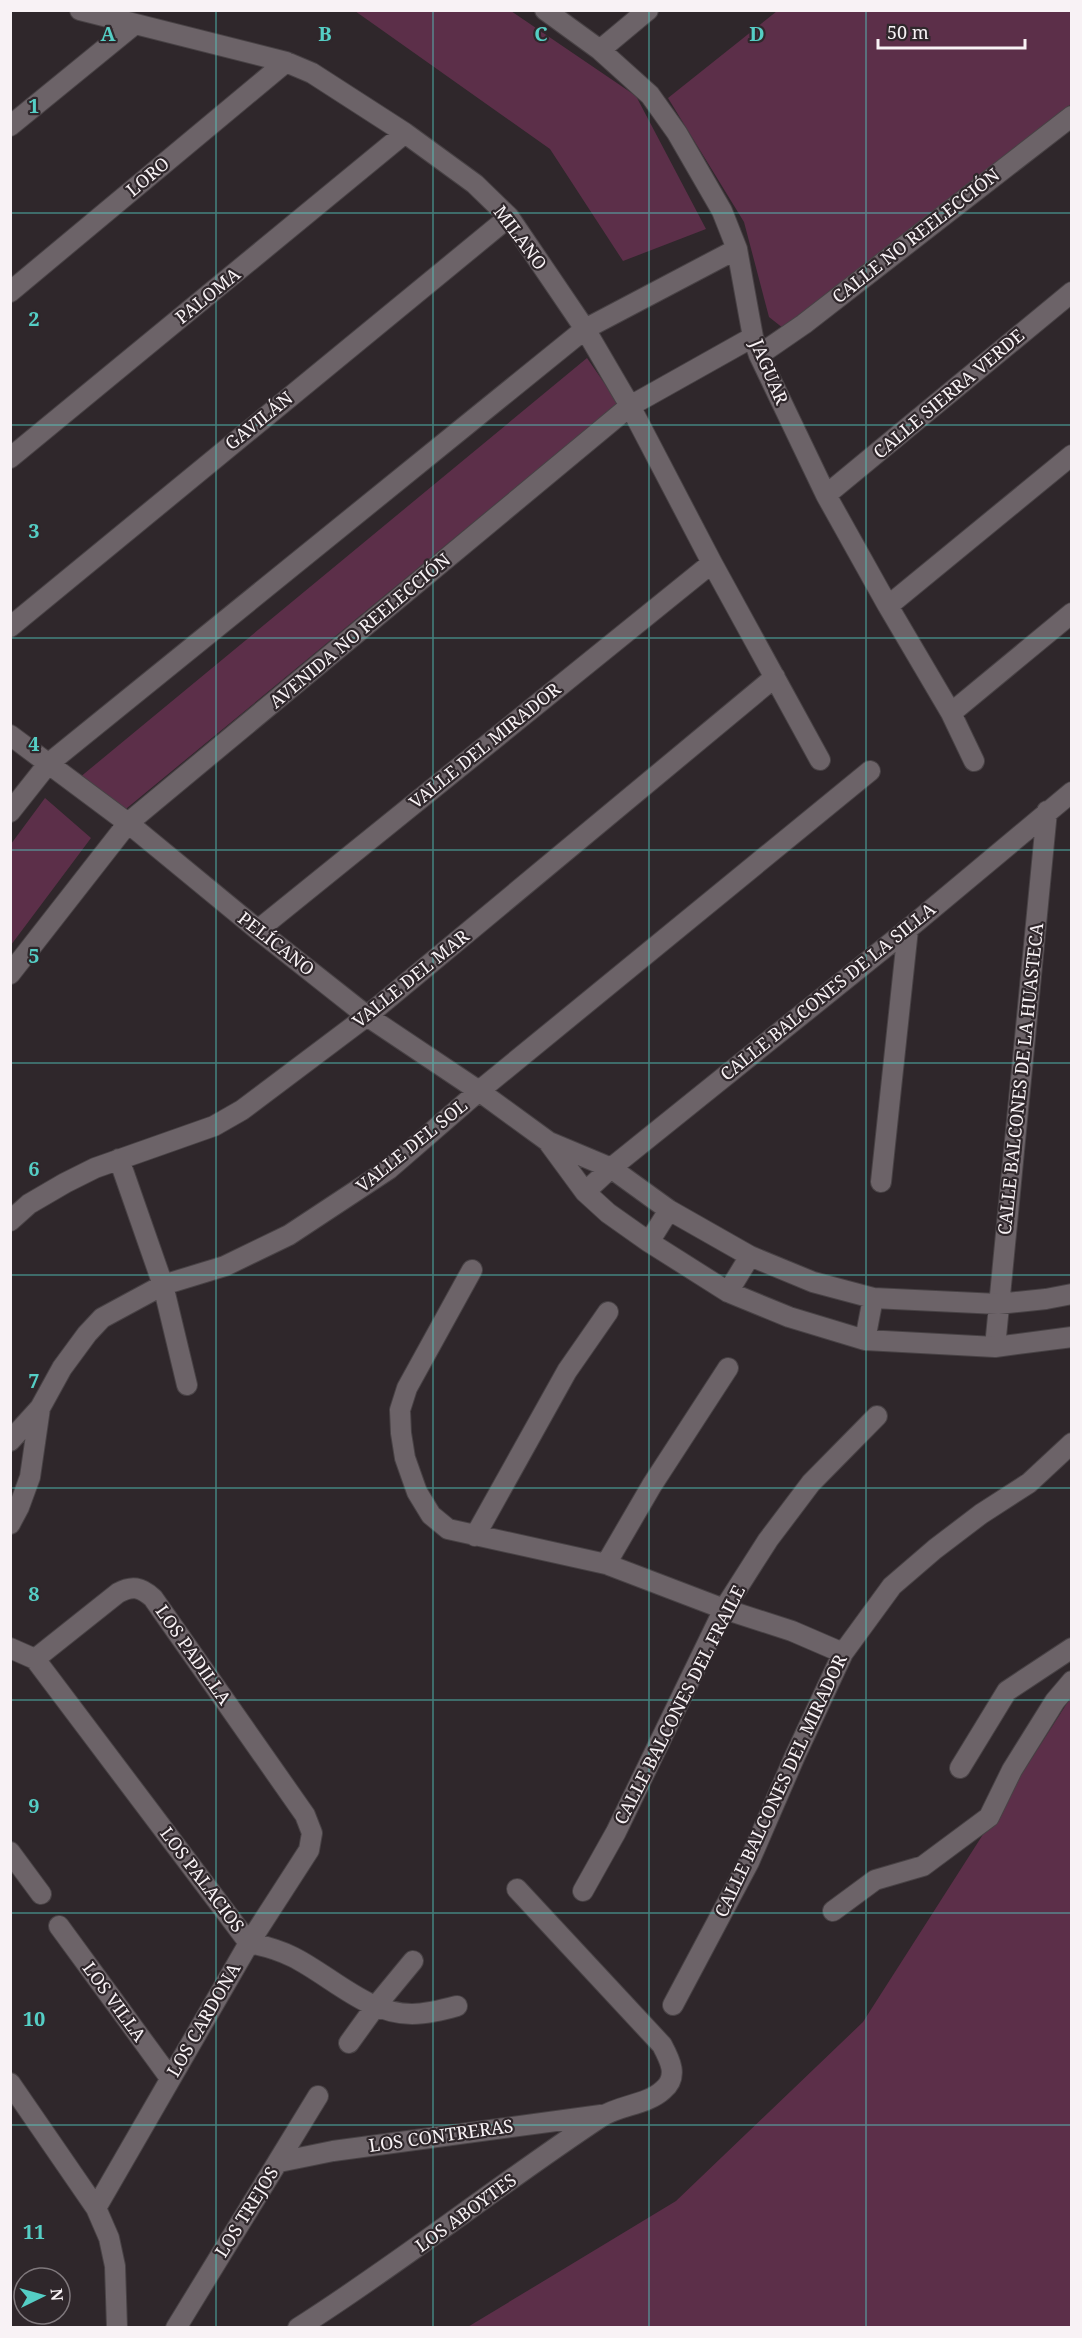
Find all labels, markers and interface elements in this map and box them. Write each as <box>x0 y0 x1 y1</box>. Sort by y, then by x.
scale bar <box>878 12 1025 50</box>
text: A <box>100 20 116 47</box>
text: B <box>318 20 332 47</box>
text: C <box>534 20 548 47</box>
text: D <box>749 20 765 47</box>
text: 50 m <box>887 20 929 44</box>
text: 1 <box>28 92 40 119</box>
street label: LORO <box>121 151 174 201</box>
street label: CALLE NO REELECCIÓN <box>827 162 1004 308</box>
street label: MILANO <box>489 200 553 274</box>
street label: PALOMA <box>170 262 245 329</box>
text: 2 <box>28 305 40 332</box>
street label: CALLE SIERRA VERDE <box>868 323 1029 464</box>
street label: JAGUAR <box>745 334 794 408</box>
street label: GAVILÁN <box>220 385 297 455</box>
text: 3 <box>28 517 40 544</box>
street label: AVENIDA NO REELECCIÓN <box>264 547 455 713</box>
street label: VALLE DEL MIRADOR <box>404 677 565 814</box>
text: 4 <box>28 730 40 757</box>
street label: CALLE BALCONES DE LA SILLA <box>715 897 940 1086</box>
street label: PELÍCANO <box>233 906 320 981</box>
street label: CALLE BALCONES DE LA HUASTECA <box>992 921 1048 1236</box>
street label: VALLE DEL MAR <box>347 924 474 1033</box>
text: 5 <box>28 942 40 969</box>
street label: VALLE DEL SOL <box>351 1093 472 1197</box>
text: 6 <box>28 1155 40 1182</box>
text: 7 <box>28 1367 40 1394</box>
text: 8 <box>28 1580 40 1607</box>
street label: CALLE BALCONES DEL FRAILE <box>608 1581 750 1828</box>
street label: LOS PADILLA <box>151 1600 237 1709</box>
street label: CALLE BALCONES DEL MIRADOR <box>708 1650 852 1921</box>
text: 9 <box>28 1792 40 1819</box>
street label: LOS PALACIOS <box>155 1822 250 1937</box>
street label: LOS VILLA <box>78 1957 152 2046</box>
street label: LOS CARDONA <box>161 1958 246 2081</box>
text: 10 <box>23 2005 45 2032</box>
street label: LOS CONTRERAS <box>367 2113 515 2157</box>
street label: LOS TREJOS <box>209 2162 284 2261</box>
street label: LOS ABOYTES <box>410 2167 521 2257</box>
text: 11 <box>23 2218 45 2245</box>
north arrow <box>12 2266 72 2326</box>
text: N <box>45 2287 68 2302</box>

